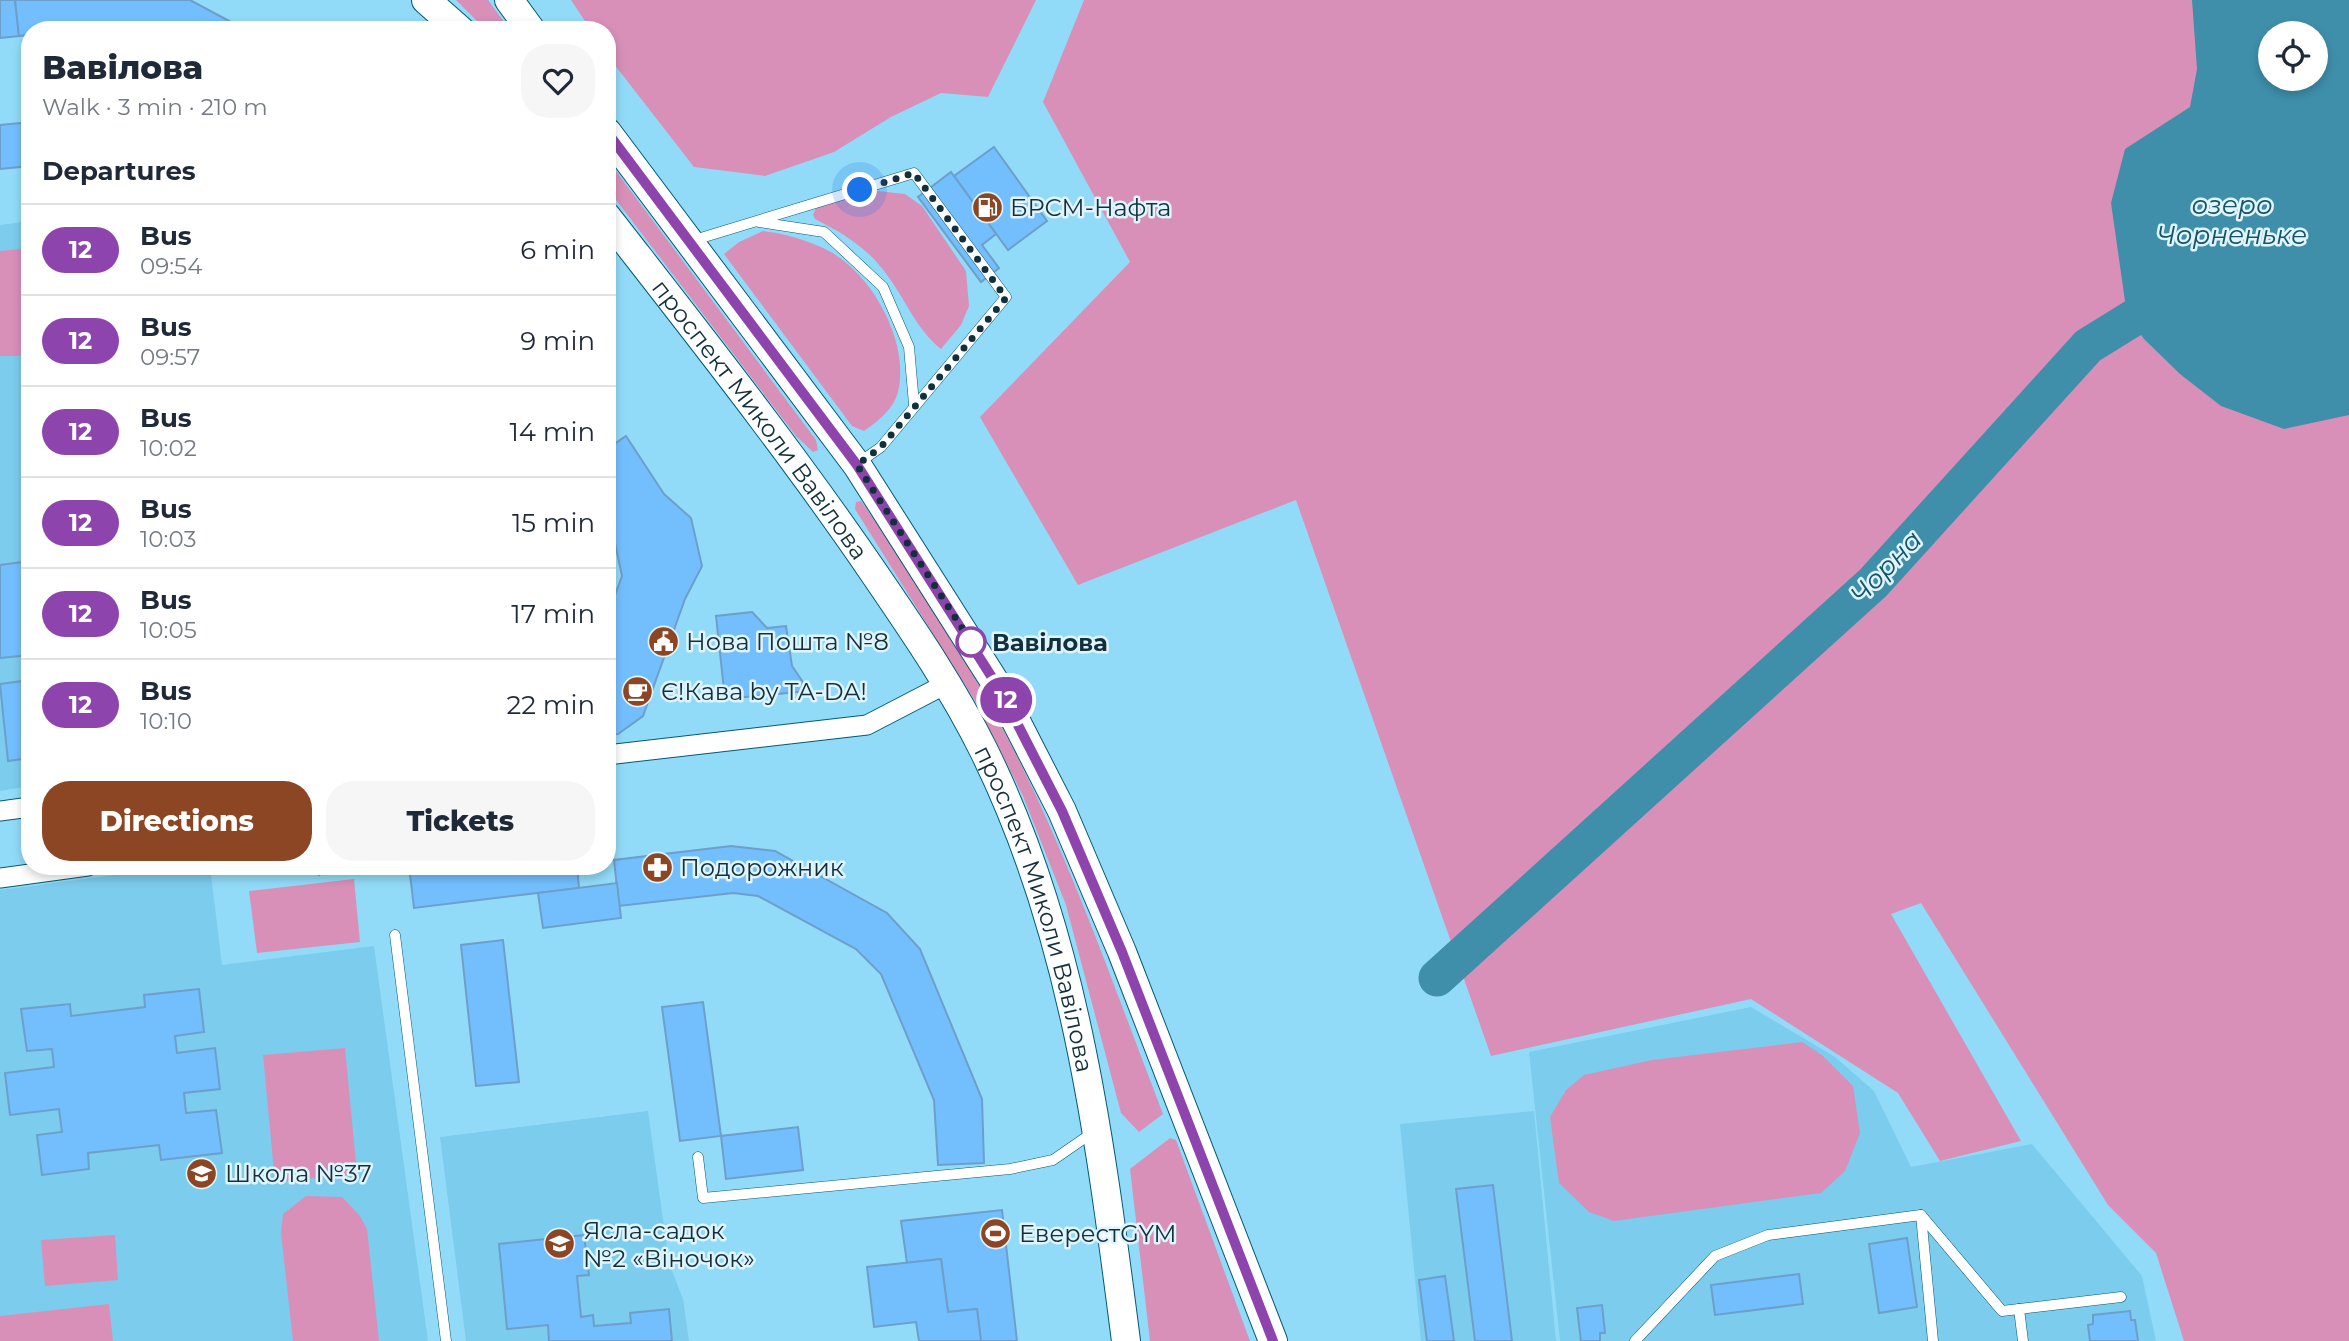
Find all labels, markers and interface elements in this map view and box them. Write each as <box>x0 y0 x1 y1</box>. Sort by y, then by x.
map controls <box>2258 21 2328 91</box>
button: locate <box>2258 21 2328 91</box>
button: heart <box>521 44 595 118</box>
text: Вавілова <box>42 47 203 87</box>
text: Walk · 3 min · 210 m <box>42 93 268 121</box>
text: Departures <box>42 155 196 187</box>
your location <box>842 172 877 207</box>
water label: озеро Чорненьке <box>2157 189 2307 251</box>
fuel station icon: БРСМ-Нафта <box>970 190 1004 224</box>
place label: БРСМ-Нафта <box>1010 193 1171 222</box>
text: Bus <box>140 220 192 252</box>
text: 6 min <box>520 234 595 266</box>
text: 12 <box>69 235 92 264</box>
text: 09:54 <box>140 252 202 280</box>
street label: проспект Миколи Вавілова <box>646 273 875 565</box>
text: Bus <box>140 311 192 343</box>
text: 9 min <box>520 325 595 357</box>
text: 12 <box>69 326 92 355</box>
text: 09:57 <box>140 343 200 371</box>
text: Bus <box>140 402 192 434</box>
text: 14 min <box>509 416 595 448</box>
text: 12 <box>69 417 92 446</box>
text: 10:02 <box>140 434 197 462</box>
text: Bus <box>140 493 192 525</box>
text: 15 min <box>512 507 595 539</box>
text: 12 <box>69 508 92 537</box>
water label: Чорна <box>1844 524 1928 610</box>
text: 10:03 <box>140 525 196 553</box>
text: Bus <box>140 584 192 616</box>
text: 17 min <box>511 598 595 630</box>
text: 12 <box>69 599 92 628</box>
text: 10:05 <box>140 616 197 644</box>
public building icon: Нова Пошта №8 <box>646 624 680 658</box>
place label: Нова Пошта №8 <box>686 627 889 656</box>
marker: Вавілова <box>956 627 986 657</box>
place label: Вавілова <box>992 628 1108 657</box>
cafe icon: Є!Кава by TA-DA! <box>621 674 655 708</box>
text: Bus <box>140 675 192 707</box>
place label: Є!Кава by TA-DA! <box>661 677 867 706</box>
line badge: 12 <box>974 677 1038 723</box>
text: 12 <box>994 685 1018 714</box>
text: 22 min <box>506 689 595 721</box>
text: 12 <box>69 690 92 719</box>
text: 10:10 <box>140 707 192 735</box>
street label: проспект Миколи Вавілова <box>969 740 1100 1075</box>
button: Directions <box>42 781 312 861</box>
button: Tickets <box>326 781 595 861</box>
pharmacy icon: Подорожник <box>640 850 674 884</box>
place label: Подорожник <box>680 853 844 882</box>
school or university icon: Школа №37 <box>185 1156 219 1190</box>
place label: Школа №37 <box>225 1159 372 1188</box>
place label: Ясла-садок №2 «Віночок» <box>583 1216 755 1273</box>
sports icon: ЕверестGYM <box>979 1216 1013 1250</box>
place label: ЕверестGYM <box>1019 1219 1177 1248</box>
school or university icon: Ясла-садок №2 «Віночок» <box>543 1227 577 1261</box>

